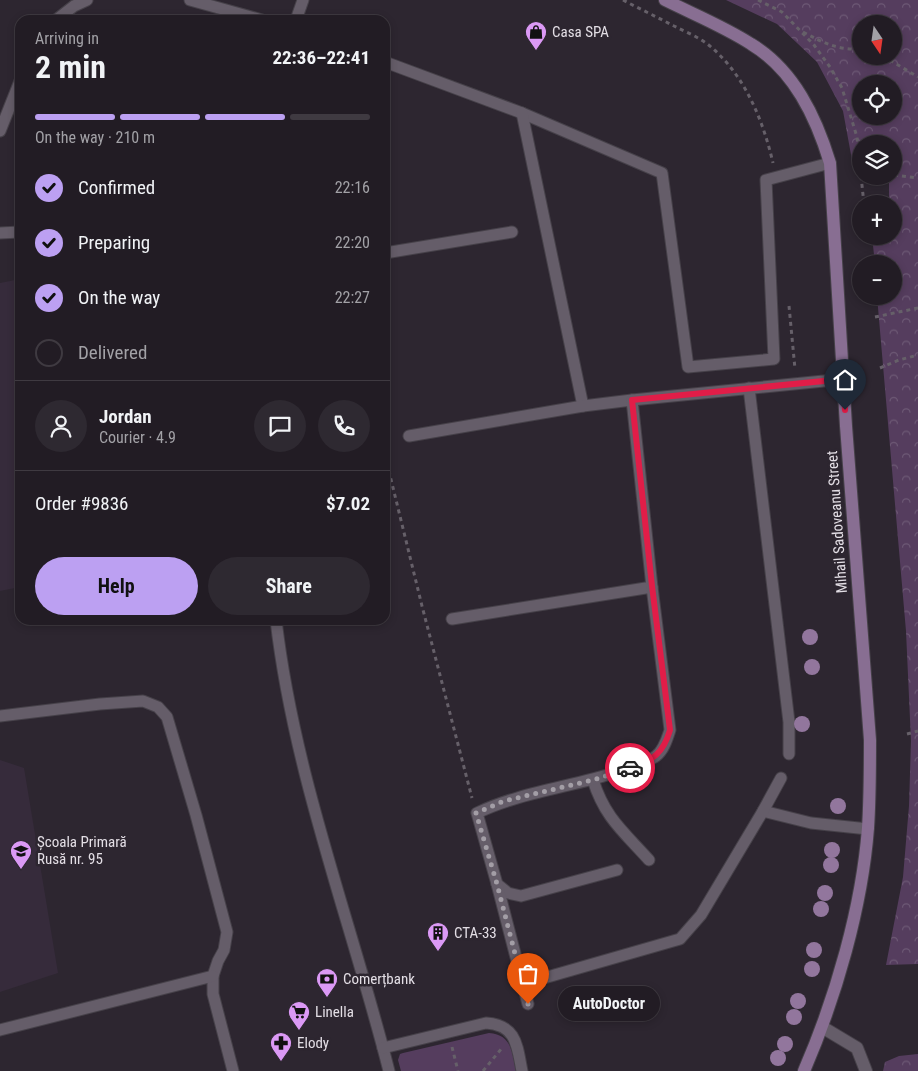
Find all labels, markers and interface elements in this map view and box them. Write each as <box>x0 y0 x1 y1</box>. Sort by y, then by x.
north arrow <box>852 15 902 65</box>
map controls <box>852 15 902 305</box>
shop icon: Casa SPA <box>524 20 548 51</box>
place label: Casa SPA <box>552 23 609 41</box>
text: Arriving in <box>35 29 99 48</box>
text: 22:36–22:41 <box>272 46 370 69</box>
text: 2 min <box>35 48 106 86</box>
button: locate <box>852 75 902 125</box>
text: On the way · 210 m <box>35 128 155 147</box>
button: layers <box>852 135 902 185</box>
icon: check <box>35 174 63 202</box>
text: Confirmed <box>78 176 155 199</box>
text: 22:16 <box>335 178 370 197</box>
button: + <box>852 195 902 245</box>
icon: check <box>35 229 63 257</box>
text: Preparing <box>78 231 150 254</box>
text: 22:20 <box>335 233 370 252</box>
button: − <box>852 255 902 305</box>
icon: check <box>35 284 63 312</box>
text: On the way <box>78 286 160 309</box>
text: 22:27 <box>335 288 370 307</box>
text: Delivered <box>78 341 147 364</box>
pin <box>824 359 866 410</box>
icon: home <box>831 366 859 394</box>
button: person <box>35 400 87 452</box>
button: chat <box>254 400 306 452</box>
button: phone <box>318 400 370 452</box>
text: Jordan <box>99 405 152 428</box>
text: Courier · 4.9 <box>99 428 176 447</box>
street label: Mihail Sadoveanu Street <box>823 450 851 594</box>
text: Order #9836 <box>35 492 128 515</box>
text: $7.02 <box>326 492 370 515</box>
button: Help <box>35 557 198 615</box>
button: Share <box>208 557 370 615</box>
courier <box>605 743 655 793</box>
icon: car <box>616 754 644 782</box>
place label: Școala Primară Rusă nr. 95 <box>37 833 127 868</box>
school or university icon: Școala Primară Rusă nr. 95 <box>9 839 33 870</box>
building icon: CTA-33 <box>426 921 450 952</box>
place label: CTA-33 <box>454 924 497 942</box>
pin <box>507 953 549 1004</box>
icon: bag <box>514 960 542 988</box>
bank icon: Comerțbank <box>315 967 339 998</box>
place label: Comerțbank <box>343 970 415 988</box>
callout: AutoDoctor <box>558 986 660 1022</box>
text: AutoDoctor <box>573 994 645 1013</box>
supermarket icon: Linella <box>287 1000 311 1031</box>
place label: Linella <box>315 1003 354 1021</box>
pharmacy icon: Elody <box>269 1031 293 1062</box>
place label: Elody <box>297 1034 329 1052</box>

